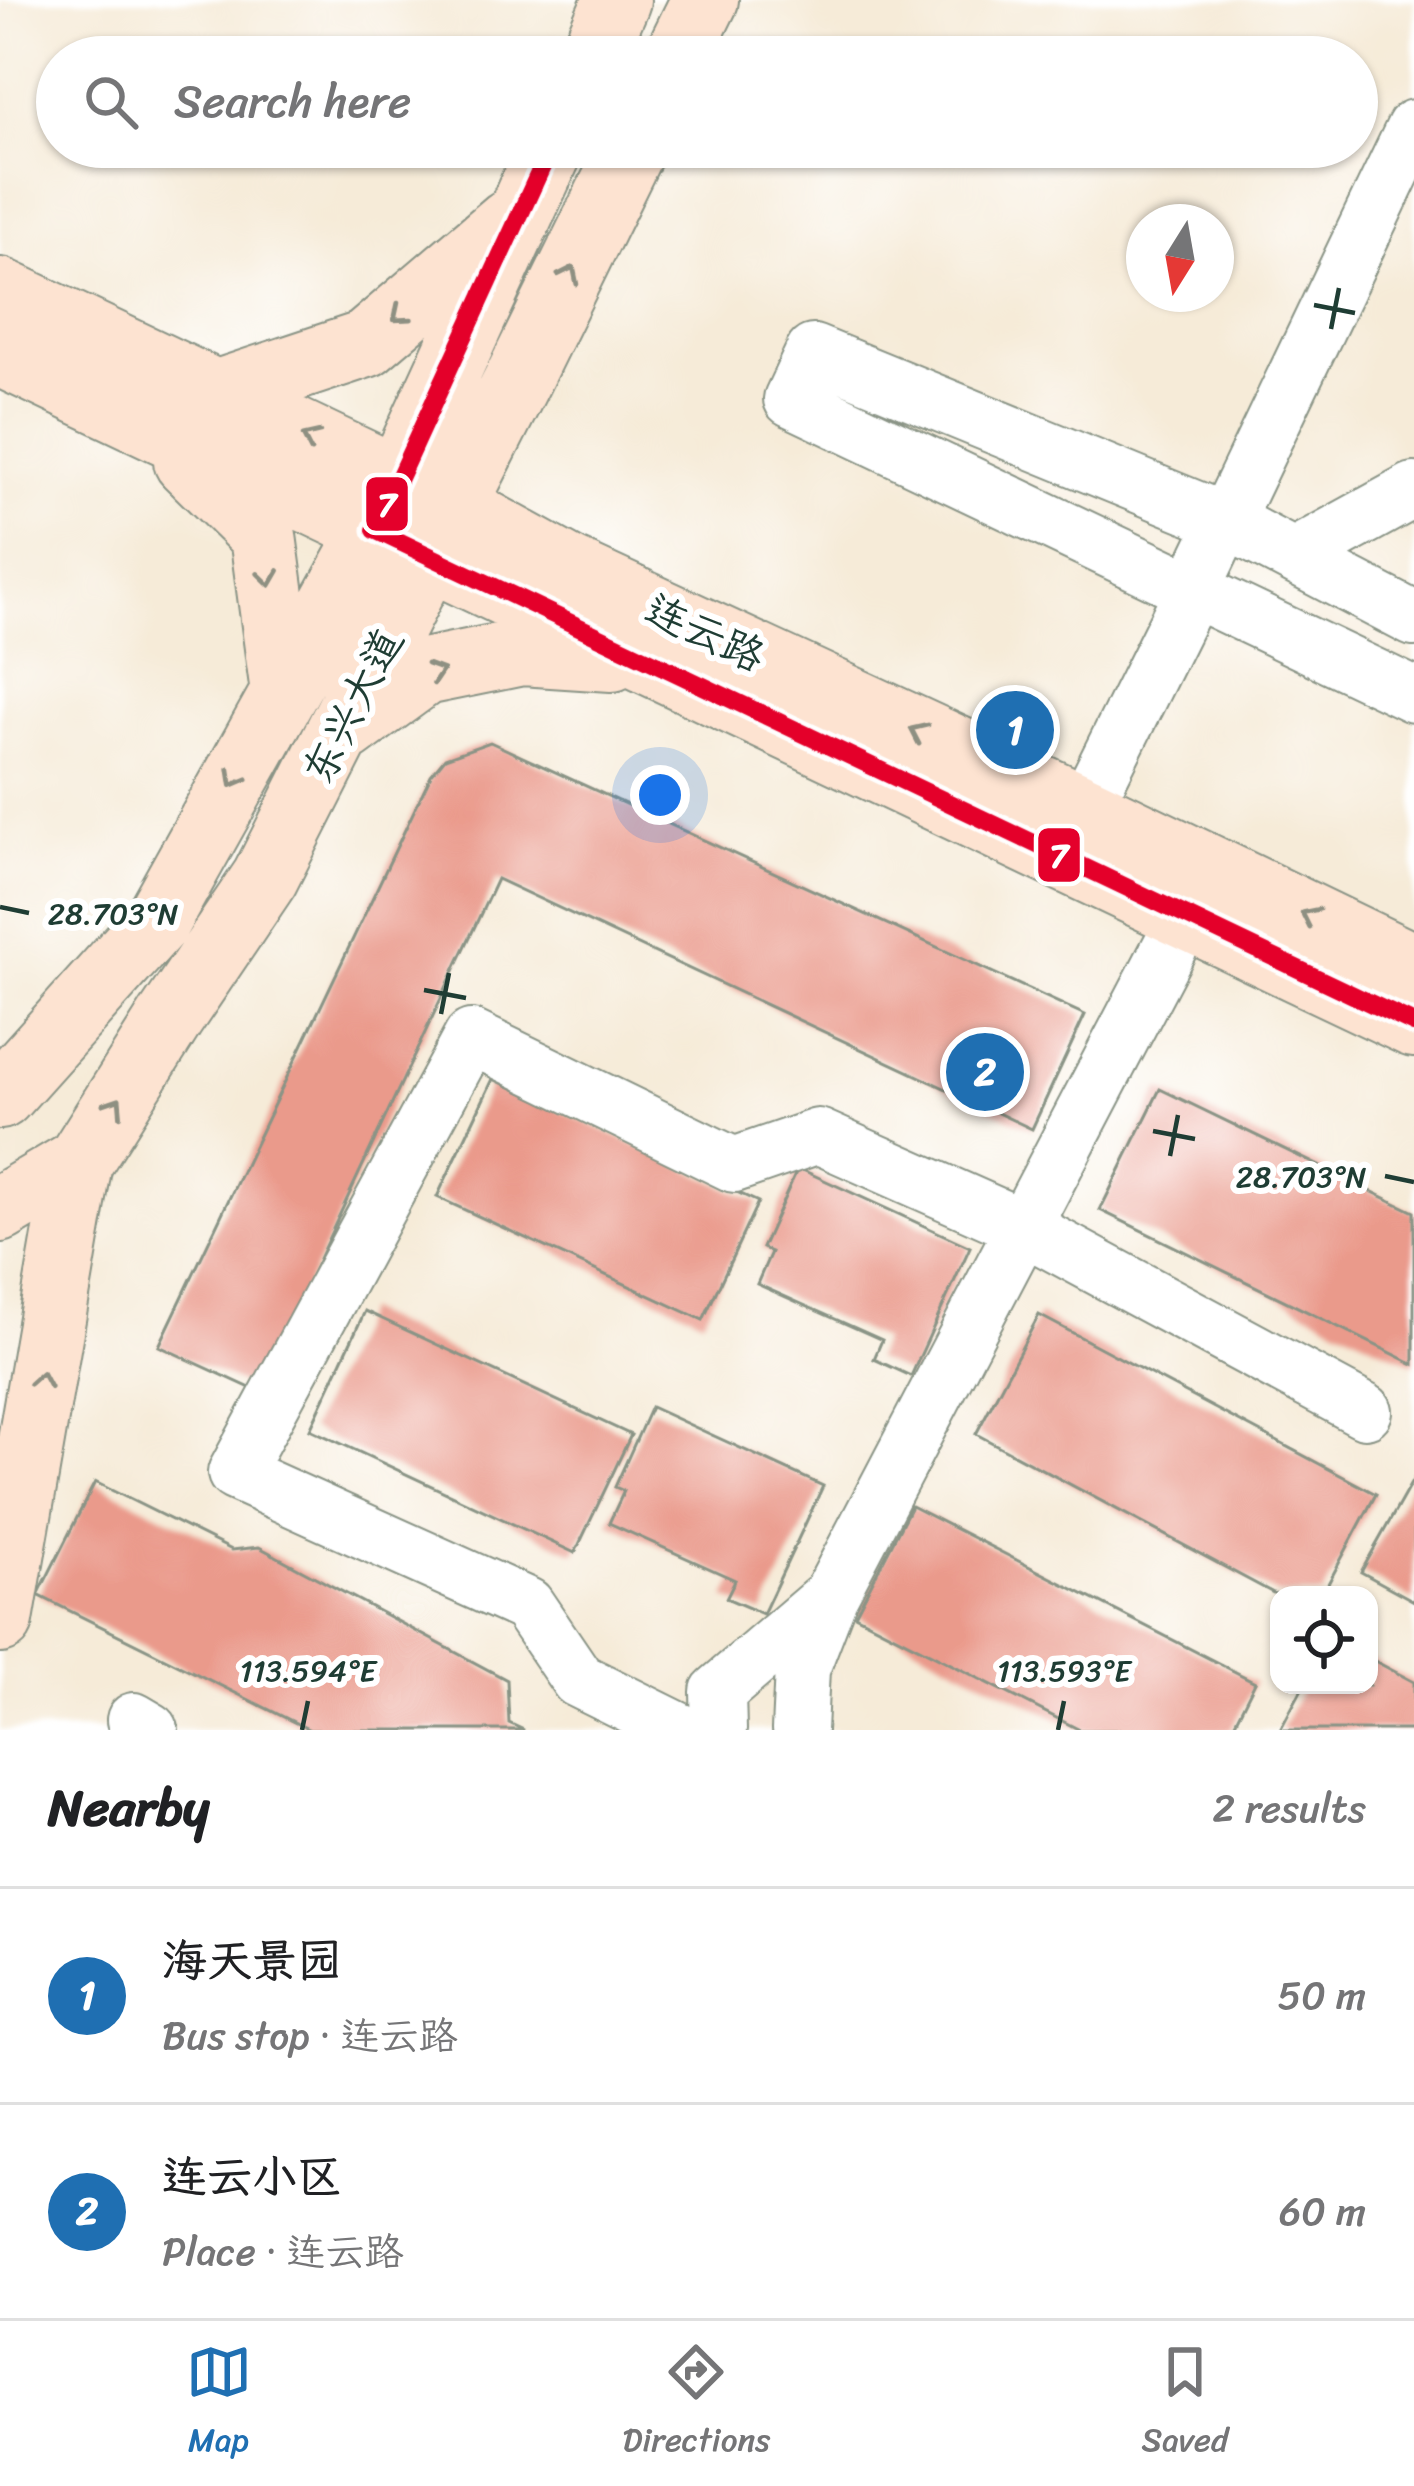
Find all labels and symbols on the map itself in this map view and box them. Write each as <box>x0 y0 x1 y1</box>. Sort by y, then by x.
north arrow <box>1126 204 1234 312</box>
one-way arrow <box>556 265 579 286</box>
one-way arrow <box>392 301 414 323</box>
one-way arrow <box>301 430 322 453</box>
line badge: 7 <box>364 475 410 533</box>
text: 7 <box>378 476 399 534</box>
one-way arrow <box>255 569 281 588</box>
street label: 连云路 <box>632 573 778 693</box>
street label: 东兴大道 <box>282 614 424 798</box>
one-way arrow <box>424 661 445 686</box>
pin: 1 <box>976 685 1054 775</box>
one-way arrow <box>909 723 930 746</box>
your location <box>630 765 690 825</box>
one-way arrow <box>227 767 250 788</box>
line badge: 7 <box>1036 826 1082 884</box>
text: 7 <box>1050 827 1071 885</box>
text: 28.703°N <box>48 887 179 941</box>
one-way arrow <box>1299 908 1321 931</box>
pin: 2 <box>946 1027 1024 1117</box>
one-way arrow <box>101 1096 123 1118</box>
text: 28.703°N <box>1236 1150 1367 1204</box>
one-way arrow <box>28 1371 53 1391</box>
text: 113.594°E <box>240 1644 378 1698</box>
text: 113.593°E <box>997 1644 1133 1698</box>

